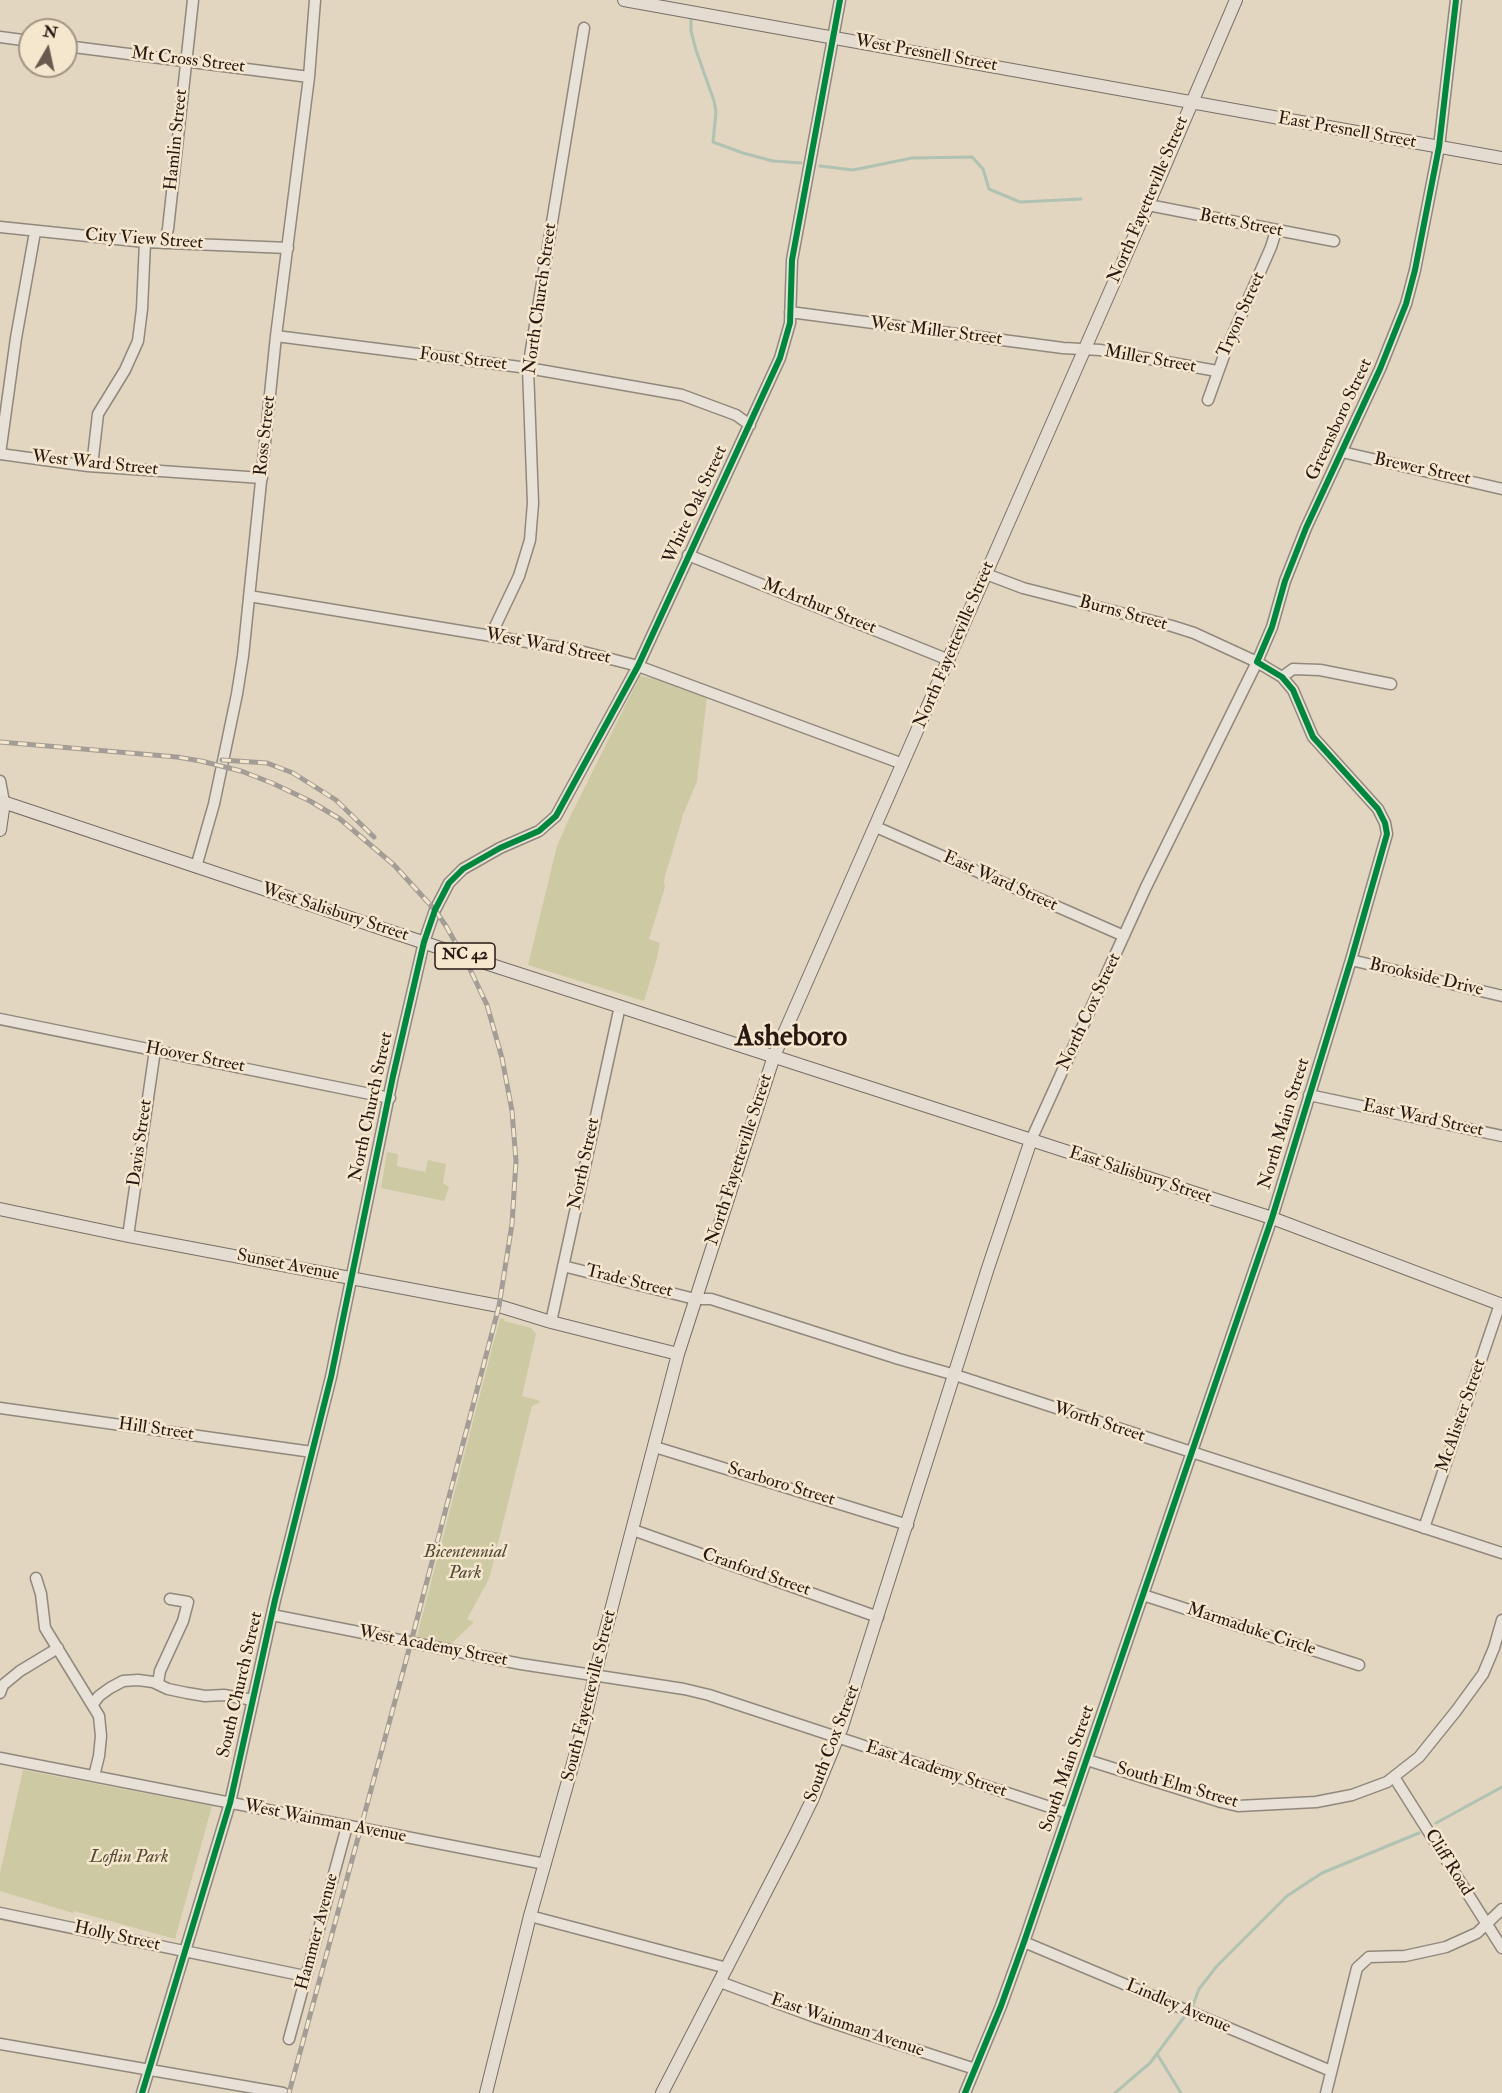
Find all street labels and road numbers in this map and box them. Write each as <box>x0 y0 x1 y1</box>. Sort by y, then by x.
street label: West Presnell Street <box>853 31 999 77</box>
street label: Mt Cross Street <box>130 43 246 79</box>
street label: Hamlin Street <box>161 88 193 192</box>
street label: East Presnell Street <box>1276 108 1418 154</box>
street label: North Fayetteville Street <box>1104 113 1194 287</box>
street label: Betts Street <box>1198 205 1284 243</box>
street label: North Church Street <box>520 222 562 376</box>
street label: City View Street <box>84 225 204 255</box>
street label: Tryon Street <box>1214 269 1270 361</box>
street label: West Miller Street <box>869 313 1003 351</box>
street label: Miller Street <box>1102 341 1198 379</box>
street label: Foust Street <box>418 344 508 376</box>
street label: Greensboro Street <box>1302 356 1378 484</box>
street label: Ross Street <box>251 395 281 477</box>
street label: White Oak Street <box>659 443 733 567</box>
street label: West Ward Street <box>31 447 159 481</box>
street label: Brewer Street <box>1372 449 1472 491</box>
street label: North Fayetteville Street <box>910 558 1000 732</box>
street label: McArthur Street <box>759 574 879 640</box>
street label: Burns Street <box>1077 592 1169 636</box>
street label: West Ward Street <box>484 624 612 670</box>
street label: East Ward Street <box>939 847 1061 917</box>
street label: West Salisbury Street <box>259 879 411 947</box>
road number: NC 42 <box>435 943 495 969</box>
street label: North Cox Street <box>1053 950 1127 1074</box>
street label: Brookside Drive <box>1367 954 1485 1002</box>
street label: North Church Street <box>346 1030 398 1184</box>
street label: Hoover Street <box>144 1038 246 1078</box>
street label: North Main Street <box>1255 1056 1315 1192</box>
street label: North Fayetteville Street <box>702 1072 778 1248</box>
street label: East Ward Street <box>1361 1096 1485 1142</box>
street label: Davis Street <box>124 1098 158 1188</box>
street label: North Street <box>565 1116 605 1212</box>
street label: East Salisbury Street <box>1066 1143 1214 1209</box>
street label: Sunset Avenue <box>235 1245 341 1287</box>
street label: Trade Street <box>583 1261 675 1303</box>
street label: McAlister Street <box>1432 1356 1492 1476</box>
street label: Worth Street <box>1051 1398 1147 1448</box>
street label: Hill Street <box>117 1414 195 1446</box>
street label: Scarboro Street <box>725 1458 837 1512</box>
street label: Cranford Street <box>699 1544 813 1602</box>
street label: Marmaduke Circle <box>1184 1599 1318 1661</box>
street label: South Fayetteville Street <box>558 1608 622 1784</box>
street label: South Church Street <box>214 1610 268 1760</box>
street label: West Academy Street <box>357 1622 509 1672</box>
street label: South Cox Street <box>801 1682 865 1806</box>
street label: South Main Street <box>1036 1703 1100 1835</box>
street label: East Academy Street <box>863 1737 1009 1803</box>
street label: South Elm Street <box>1114 1758 1240 1814</box>
street label: West Wainman Avenue <box>242 1796 408 1848</box>
street label: Cliff Road <box>1419 1826 1477 1900</box>
street label: Hammer Avenue <box>292 1871 344 1993</box>
street label: Holly Street <box>72 1917 162 1957</box>
street label: Lindley Avenue <box>1122 1975 1234 2039</box>
street label: East Wainman Avenue <box>767 1990 927 2062</box>

